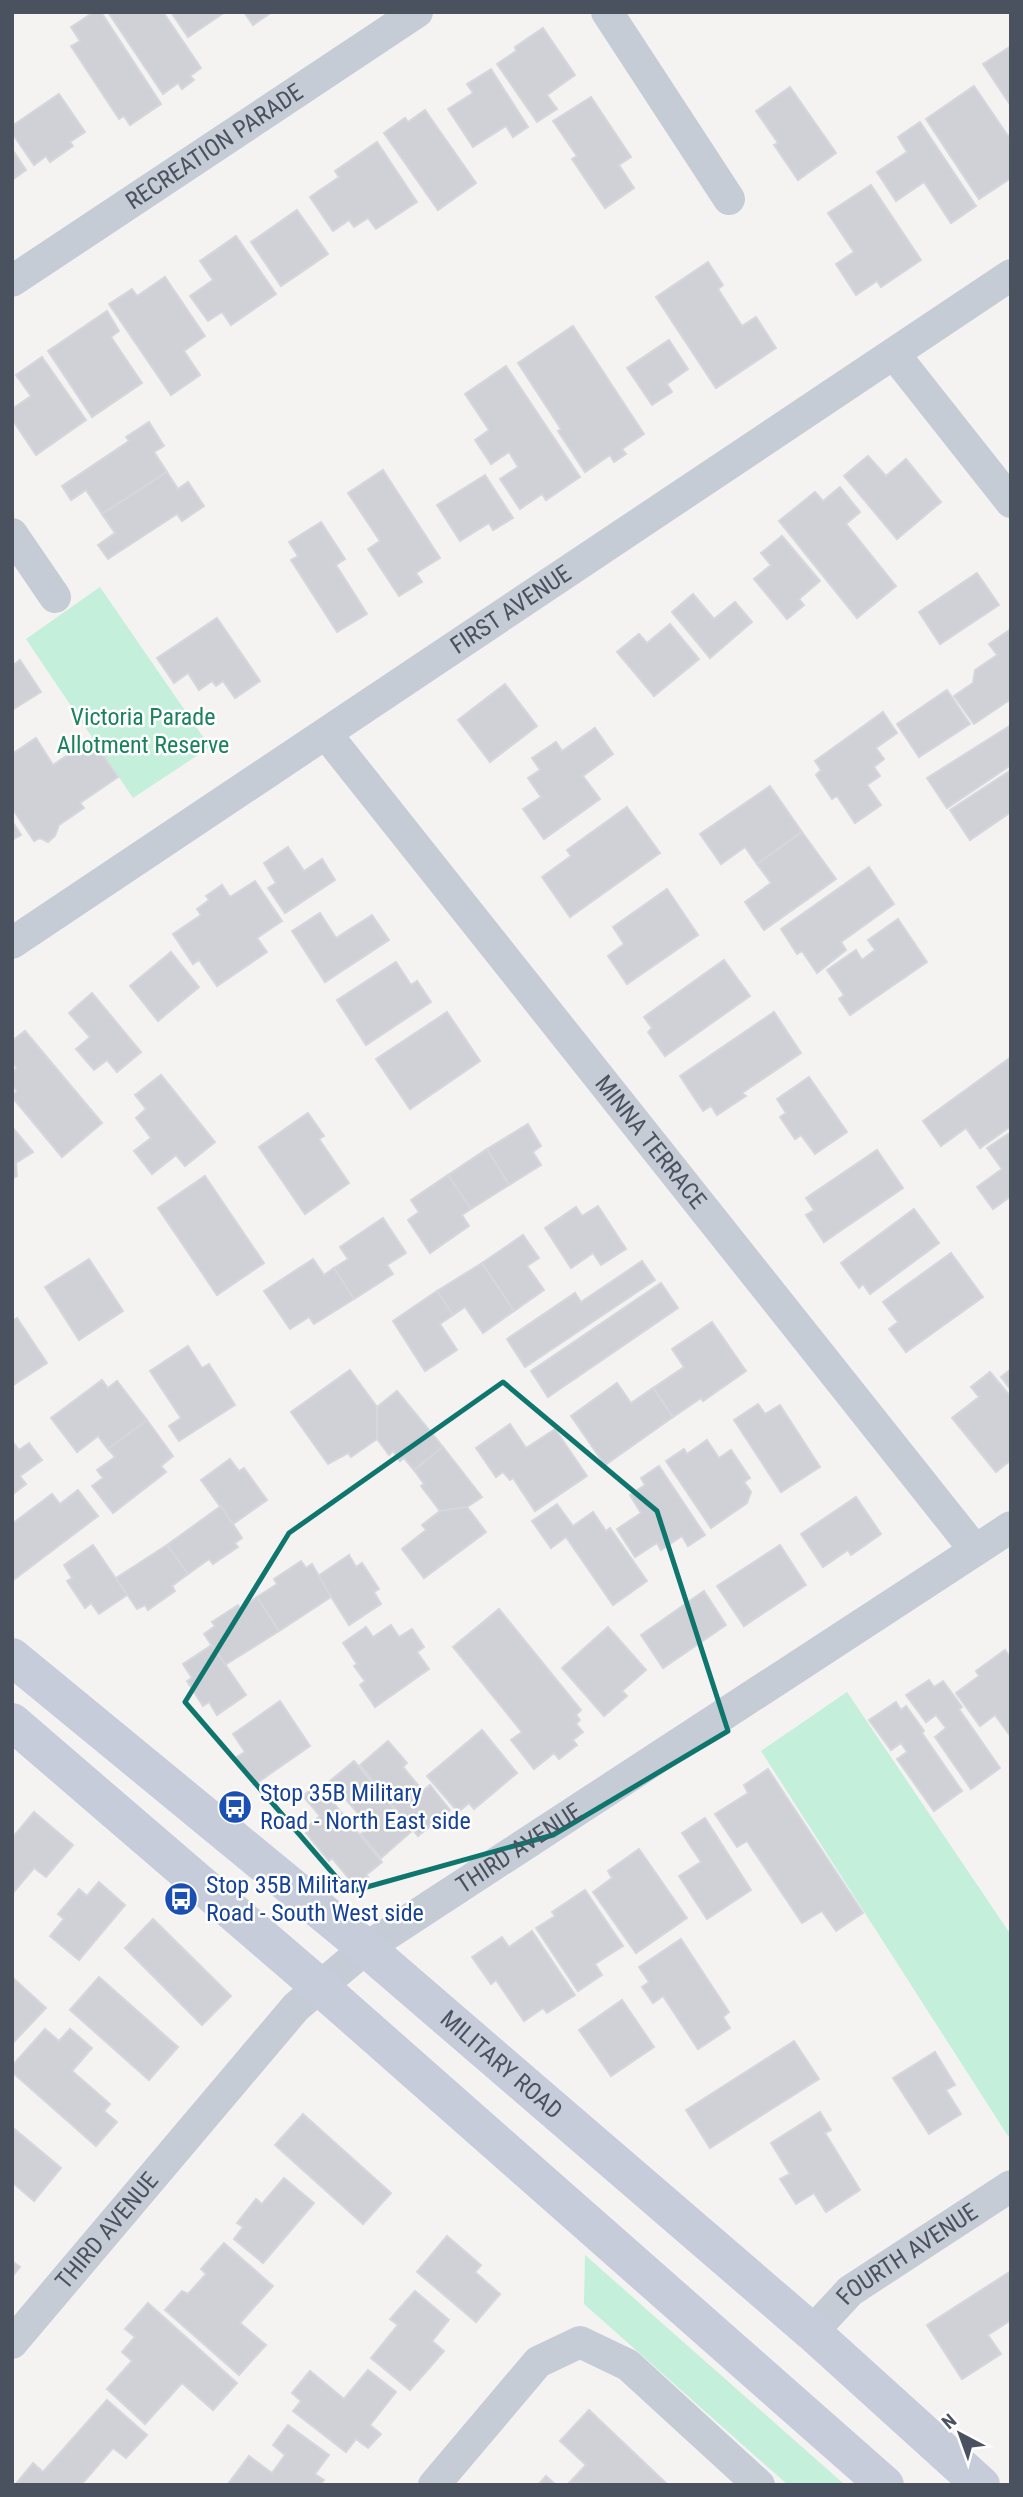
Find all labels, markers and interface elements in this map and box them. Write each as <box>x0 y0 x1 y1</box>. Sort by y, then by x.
street label: RECREATION PARADE <box>121 78 308 215</box>
street label: FIRST AVENUE <box>445 559 576 660</box>
park label: Victoria Parade Allotment Reserve <box>57 703 229 759</box>
street label: MINNA TERRACE <box>589 1070 712 1214</box>
place label: Stop 35B Military Road - North East side <box>260 1779 471 1835</box>
bus stop icon: Stop 35B Military Road - North East side <box>216 1788 254 1826</box>
street label: THIRD AVENUE <box>451 1797 587 1899</box>
place label: Stop 35B Military Road - South West side <box>206 1871 424 1927</box>
bus stop icon: Stop 35B Military Road - South West side <box>162 1880 200 1918</box>
street label: MILITARY ROAD <box>435 2005 568 2125</box>
street label: THIRD AVENUE <box>50 2167 164 2295</box>
street label: FOURTH AVENUE <box>831 2198 983 2310</box>
north arrow <box>925 2399 995 2469</box>
text: N <box>937 2409 961 2434</box>

